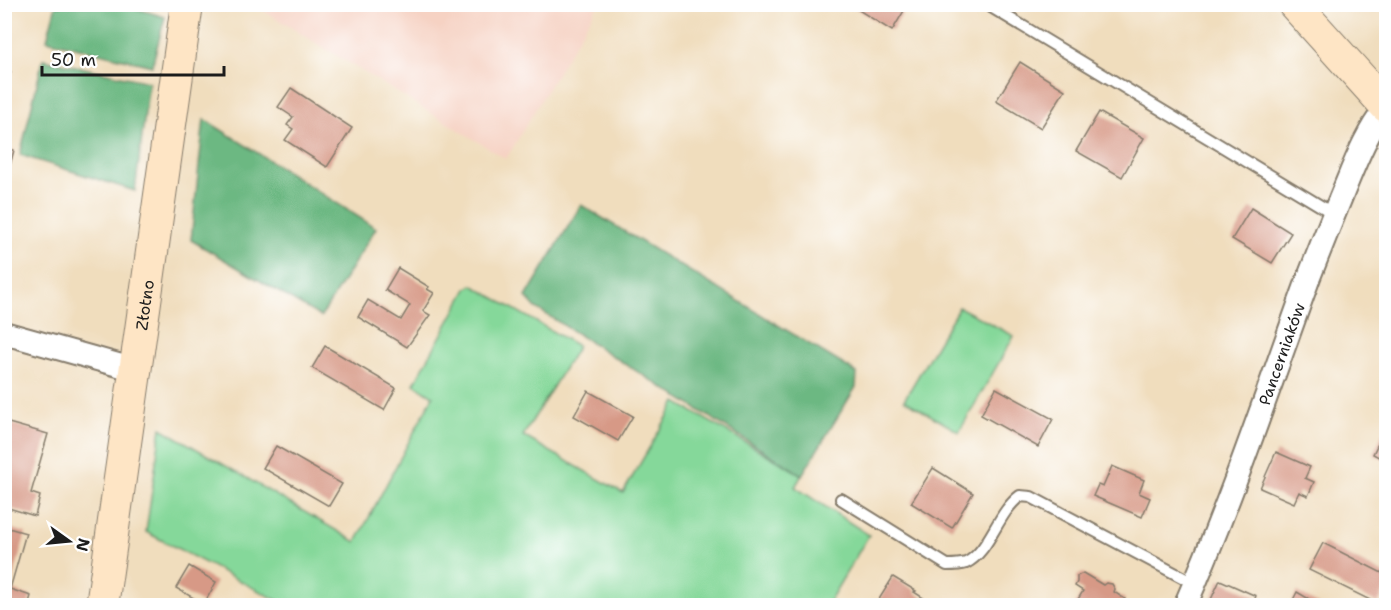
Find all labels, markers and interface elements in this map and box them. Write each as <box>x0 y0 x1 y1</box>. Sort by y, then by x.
scale bar <box>42 39 224 77</box>
text: 50 m <box>51 48 96 72</box>
street label: Złotno <box>131 278 158 332</box>
street label: Pancerniaków <box>1253 300 1309 408</box>
north arrow <box>39 511 99 571</box>
text: N <box>71 536 95 554</box>

